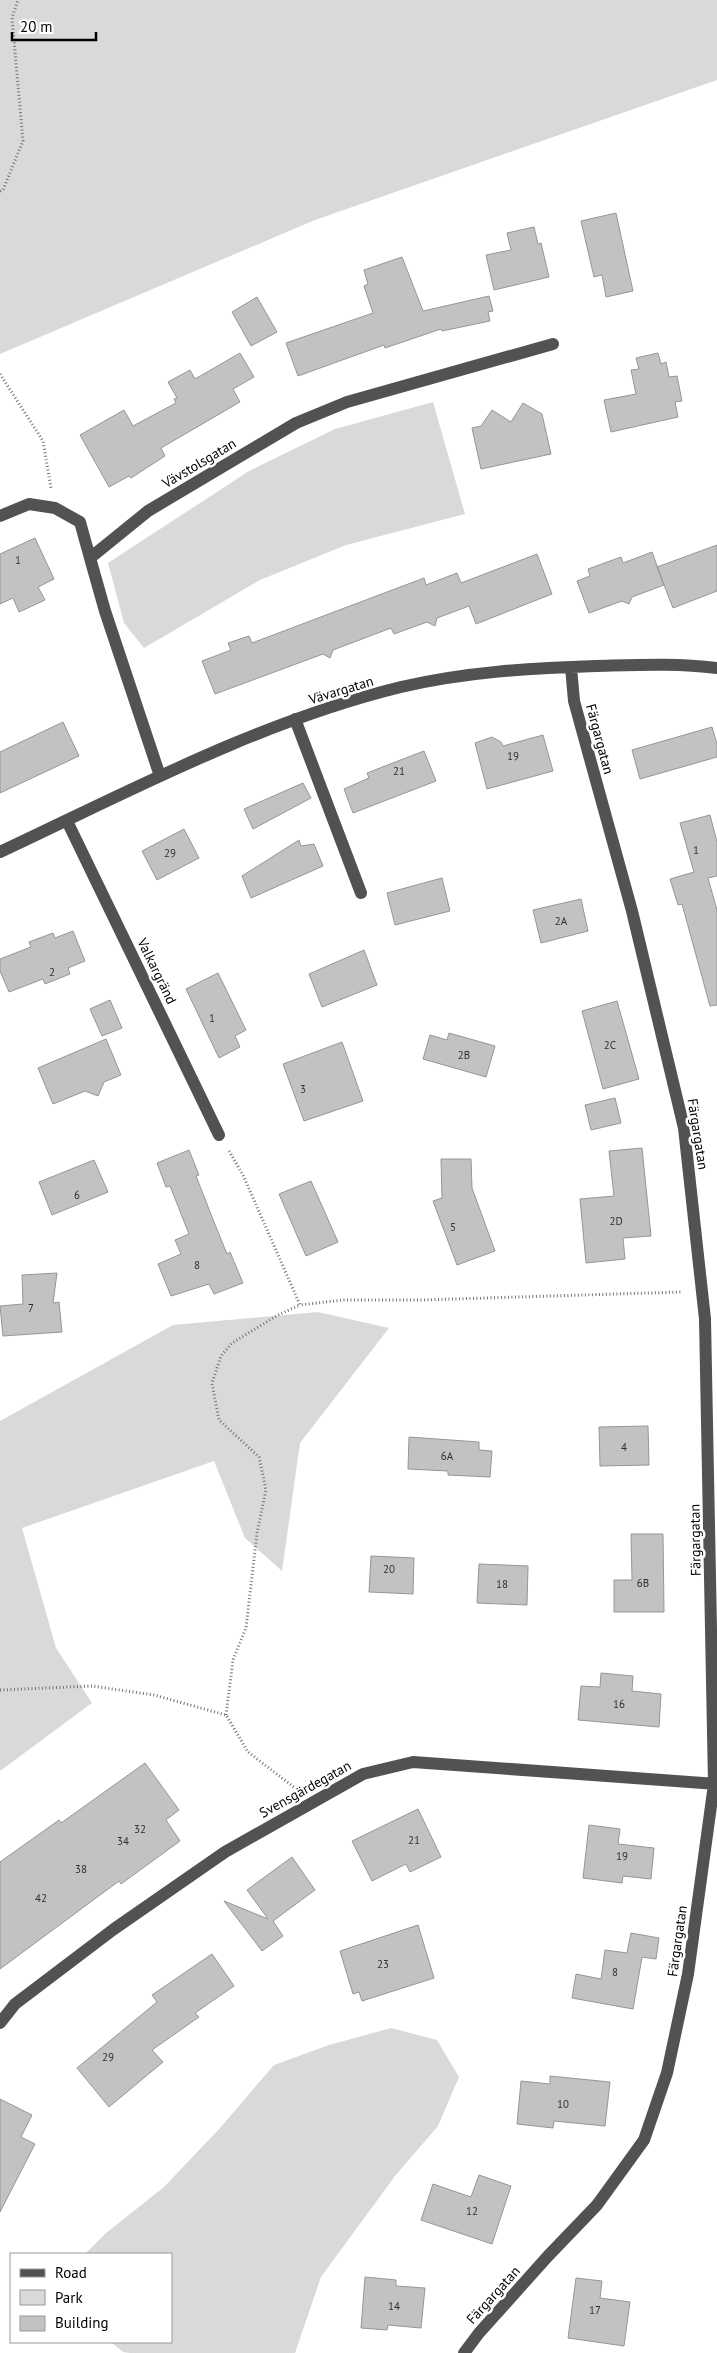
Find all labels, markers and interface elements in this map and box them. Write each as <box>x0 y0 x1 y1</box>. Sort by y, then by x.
scale bar <box>12 10 96 42</box>
text: 20 m <box>20 17 53 36</box>
street label: Vävstolsgatan <box>158 434 239 493</box>
house number: 1 <box>15 553 21 567</box>
street label: Vävargatan <box>306 672 375 709</box>
street label: Färgargatan <box>582 702 618 776</box>
house number: 19 <box>507 749 519 763</box>
house number: 21 <box>393 764 405 778</box>
house number: 1 <box>693 843 699 857</box>
house number: 29 <box>164 846 176 860</box>
house number: 2A <box>555 914 568 928</box>
street label: Valkargränd <box>133 934 181 1007</box>
house number: 2 <box>49 965 55 979</box>
house number: 1 <box>209 1011 215 1025</box>
house number: 2C <box>604 1038 616 1052</box>
house number: 2B <box>458 1048 470 1062</box>
house number: 3 <box>300 1082 306 1096</box>
street label: Färgargatan <box>683 1097 713 1171</box>
house number: 6 <box>74 1188 80 1202</box>
house number: 2D <box>609 1214 623 1228</box>
house number: 5 <box>450 1220 456 1234</box>
house number: 8 <box>194 1258 200 1272</box>
house number: 7 <box>28 1301 34 1315</box>
house number: 4 <box>621 1440 627 1454</box>
house number: 6A <box>441 1449 454 1463</box>
street label: Färgargatan <box>685 1504 705 1576</box>
house number: 20 <box>383 1562 395 1576</box>
house number: 6B <box>637 1576 649 1590</box>
house number: 18 <box>496 1577 508 1591</box>
house number: 16 <box>613 1697 625 1711</box>
street label: Svensgärdegatan <box>256 1756 354 1822</box>
house number: 32 <box>134 1822 146 1836</box>
house number: 21 <box>408 1833 420 1847</box>
house number: 34 <box>117 1834 129 1848</box>
house number: 19 <box>616 1849 628 1863</box>
house number: 38 <box>75 1862 87 1876</box>
house number: 42 <box>35 1891 47 1905</box>
street label: Färgargatan <box>663 1904 691 1978</box>
house number: 23 <box>377 1957 389 1971</box>
house number: 8 <box>612 1965 618 1979</box>
house number: 29 <box>102 2050 114 2064</box>
house number: 10 <box>557 2097 569 2111</box>
house number: 12 <box>466 2204 478 2218</box>
legend <box>10 2253 172 2343</box>
street label: Färgargatan <box>462 2262 524 2328</box>
text: Road <box>55 2263 87 2282</box>
text: Park <box>55 2288 83 2307</box>
house number: 14 <box>388 2299 400 2313</box>
house number: 17 <box>589 2303 601 2317</box>
text: Building <box>55 2313 109 2332</box>

